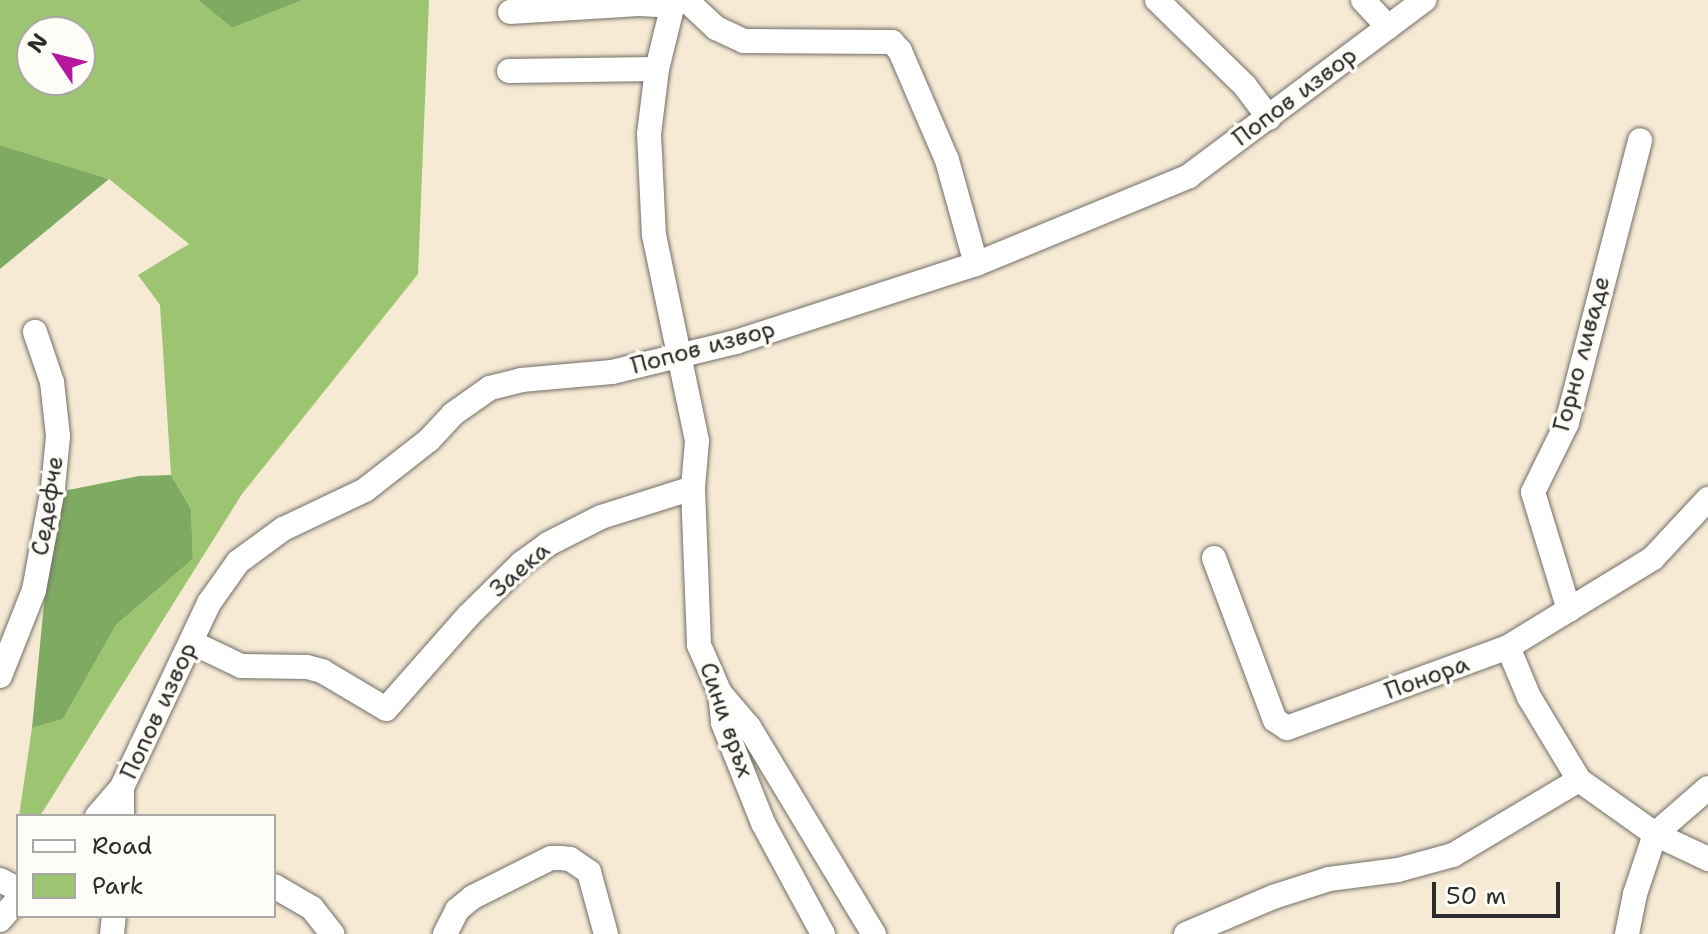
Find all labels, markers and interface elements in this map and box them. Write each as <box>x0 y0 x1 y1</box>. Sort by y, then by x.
north arrow <box>16 16 96 96</box>
text: N <box>21 28 54 59</box>
street label: Попов извор <box>1227 41 1363 153</box>
street label: Горно ливаде <box>1547 273 1617 435</box>
street label: Попов извор <box>628 315 778 381</box>
street label: Седефче <box>26 454 70 558</box>
street label: Заека <box>484 536 556 604</box>
street label: Попов извор <box>115 638 203 784</box>
street label: Понора <box>1381 650 1473 706</box>
street label: Сини връх <box>693 659 759 781</box>
legend <box>16 814 276 918</box>
text: Road <box>92 830 152 862</box>
scale bar <box>1436 866 1564 916</box>
text: Park <box>92 870 144 902</box>
text: 50 m <box>1446 880 1506 912</box>

